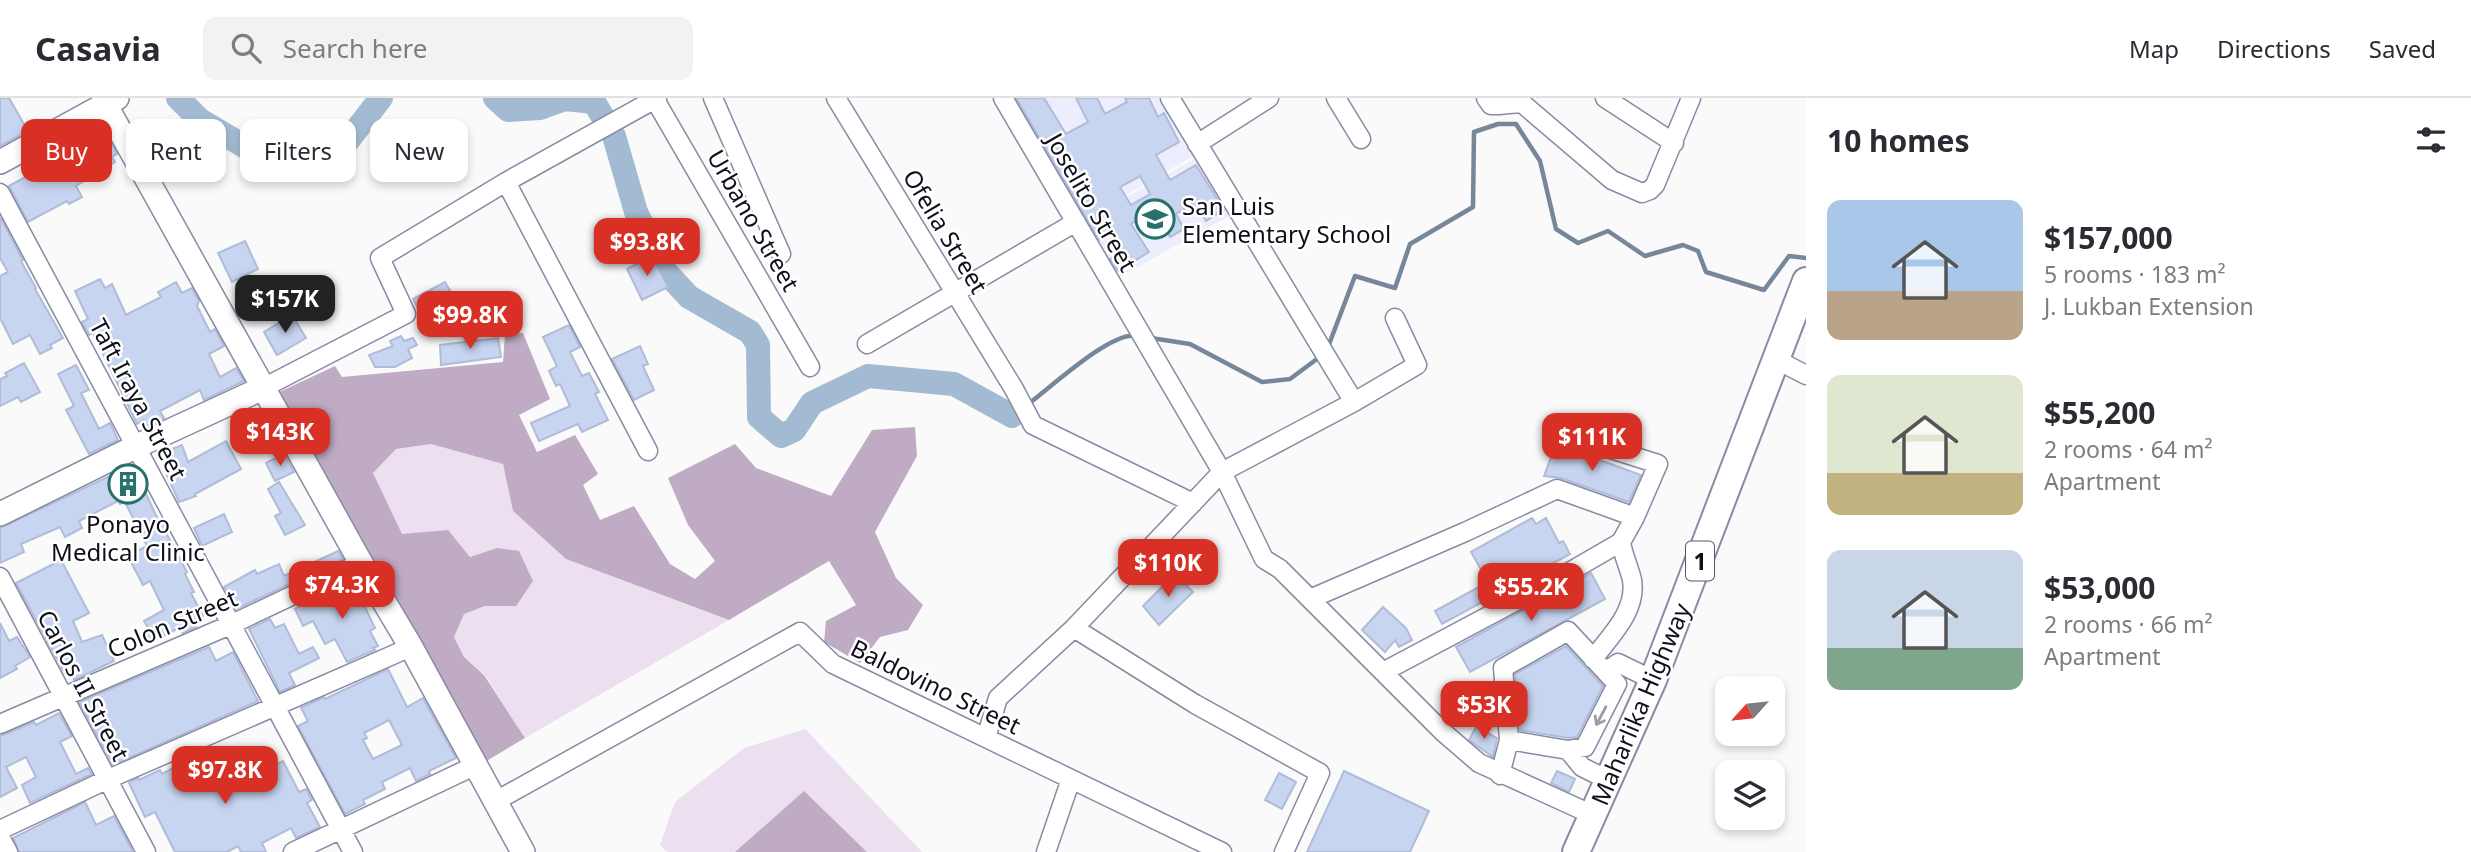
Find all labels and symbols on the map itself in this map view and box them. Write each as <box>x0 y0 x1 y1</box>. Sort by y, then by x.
street label: Joselito Street <box>1038 125 1145 278</box>
street label: Urbano Street <box>700 143 808 297</box>
street label: Ofelia Street <box>896 163 996 300</box>
place label: San Luis Elementary School <box>1182 189 1391 250</box>
school or university icon: San Luis Elementary School <box>1134 198 1176 240</box>
pin: $93.8K <box>590 218 704 278</box>
pin: $157K <box>236 275 334 335</box>
pin: $99.8K <box>413 292 527 351</box>
street label: Taft Iraya Street <box>83 313 196 486</box>
pin: $143K <box>231 408 329 468</box>
pin: $111K <box>1543 414 1641 473</box>
building icon: Ponayo Medical Clinic <box>107 463 149 505</box>
place label: Ponayo Medical Clinic <box>51 507 205 568</box>
pin: $110K <box>1119 540 1217 599</box>
road number: 1 <box>1686 542 1714 580</box>
pin: $74.3K <box>285 561 399 621</box>
pin: $55.2K <box>1474 564 1588 623</box>
street label: Colon Street <box>102 581 242 665</box>
street label: Maharlika Highway <box>1583 597 1698 810</box>
street label: Carlos II Street <box>30 604 138 767</box>
street label: Baldovino Street <box>846 631 1027 742</box>
north arrow <box>1715 676 1785 746</box>
pin: $53K <box>1443 682 1525 741</box>
one-way arrow <box>1594 705 1607 726</box>
pin: $97.8K <box>168 746 282 806</box>

